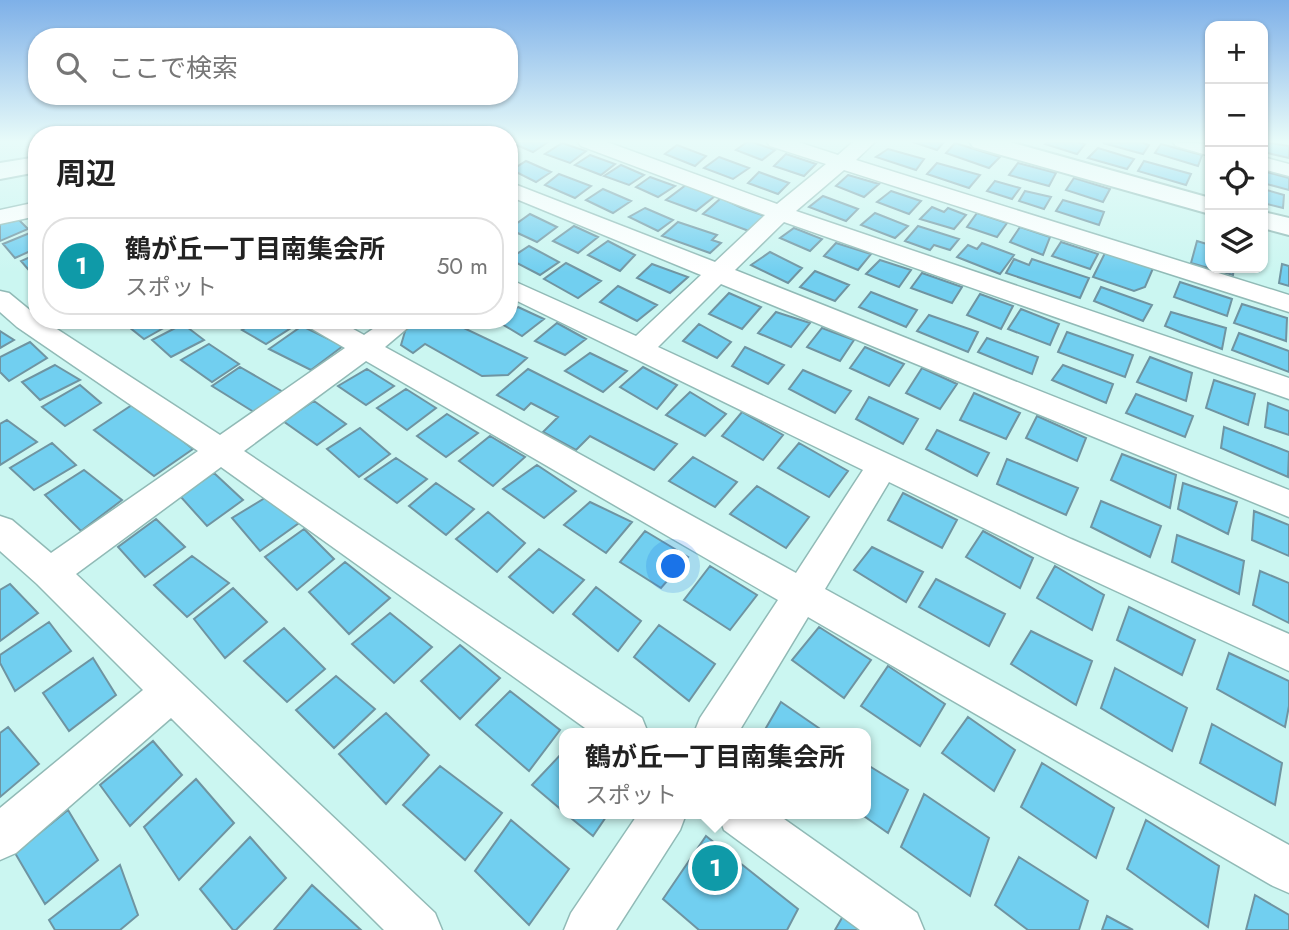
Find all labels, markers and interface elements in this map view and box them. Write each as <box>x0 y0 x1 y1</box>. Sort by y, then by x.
map controls <box>1205 21 1268 273</box>
button: + <box>1205 21 1268 84</box>
search box <box>28 28 518 105</box>
icon: search <box>52 48 90 86</box>
text: ここで検索 <box>108 49 238 87</box>
button: − <box>1205 84 1268 147</box>
button: locate <box>1205 147 1268 210</box>
text: 周辺 <box>56 152 116 195</box>
button: layers <box>1205 210 1268 273</box>
text: 鶴が丘一丁目南集会所 <box>125 230 385 268</box>
text: 1 <box>75 249 87 283</box>
text: 50 m <box>436 249 488 283</box>
text: スポット <box>125 270 217 304</box>
your location <box>656 549 690 583</box>
popup <box>559 728 871 819</box>
text: 鶴が丘一丁目南集会所 <box>585 738 845 776</box>
text: スポット <box>585 778 677 812</box>
pin: 1 <box>692 842 738 894</box>

